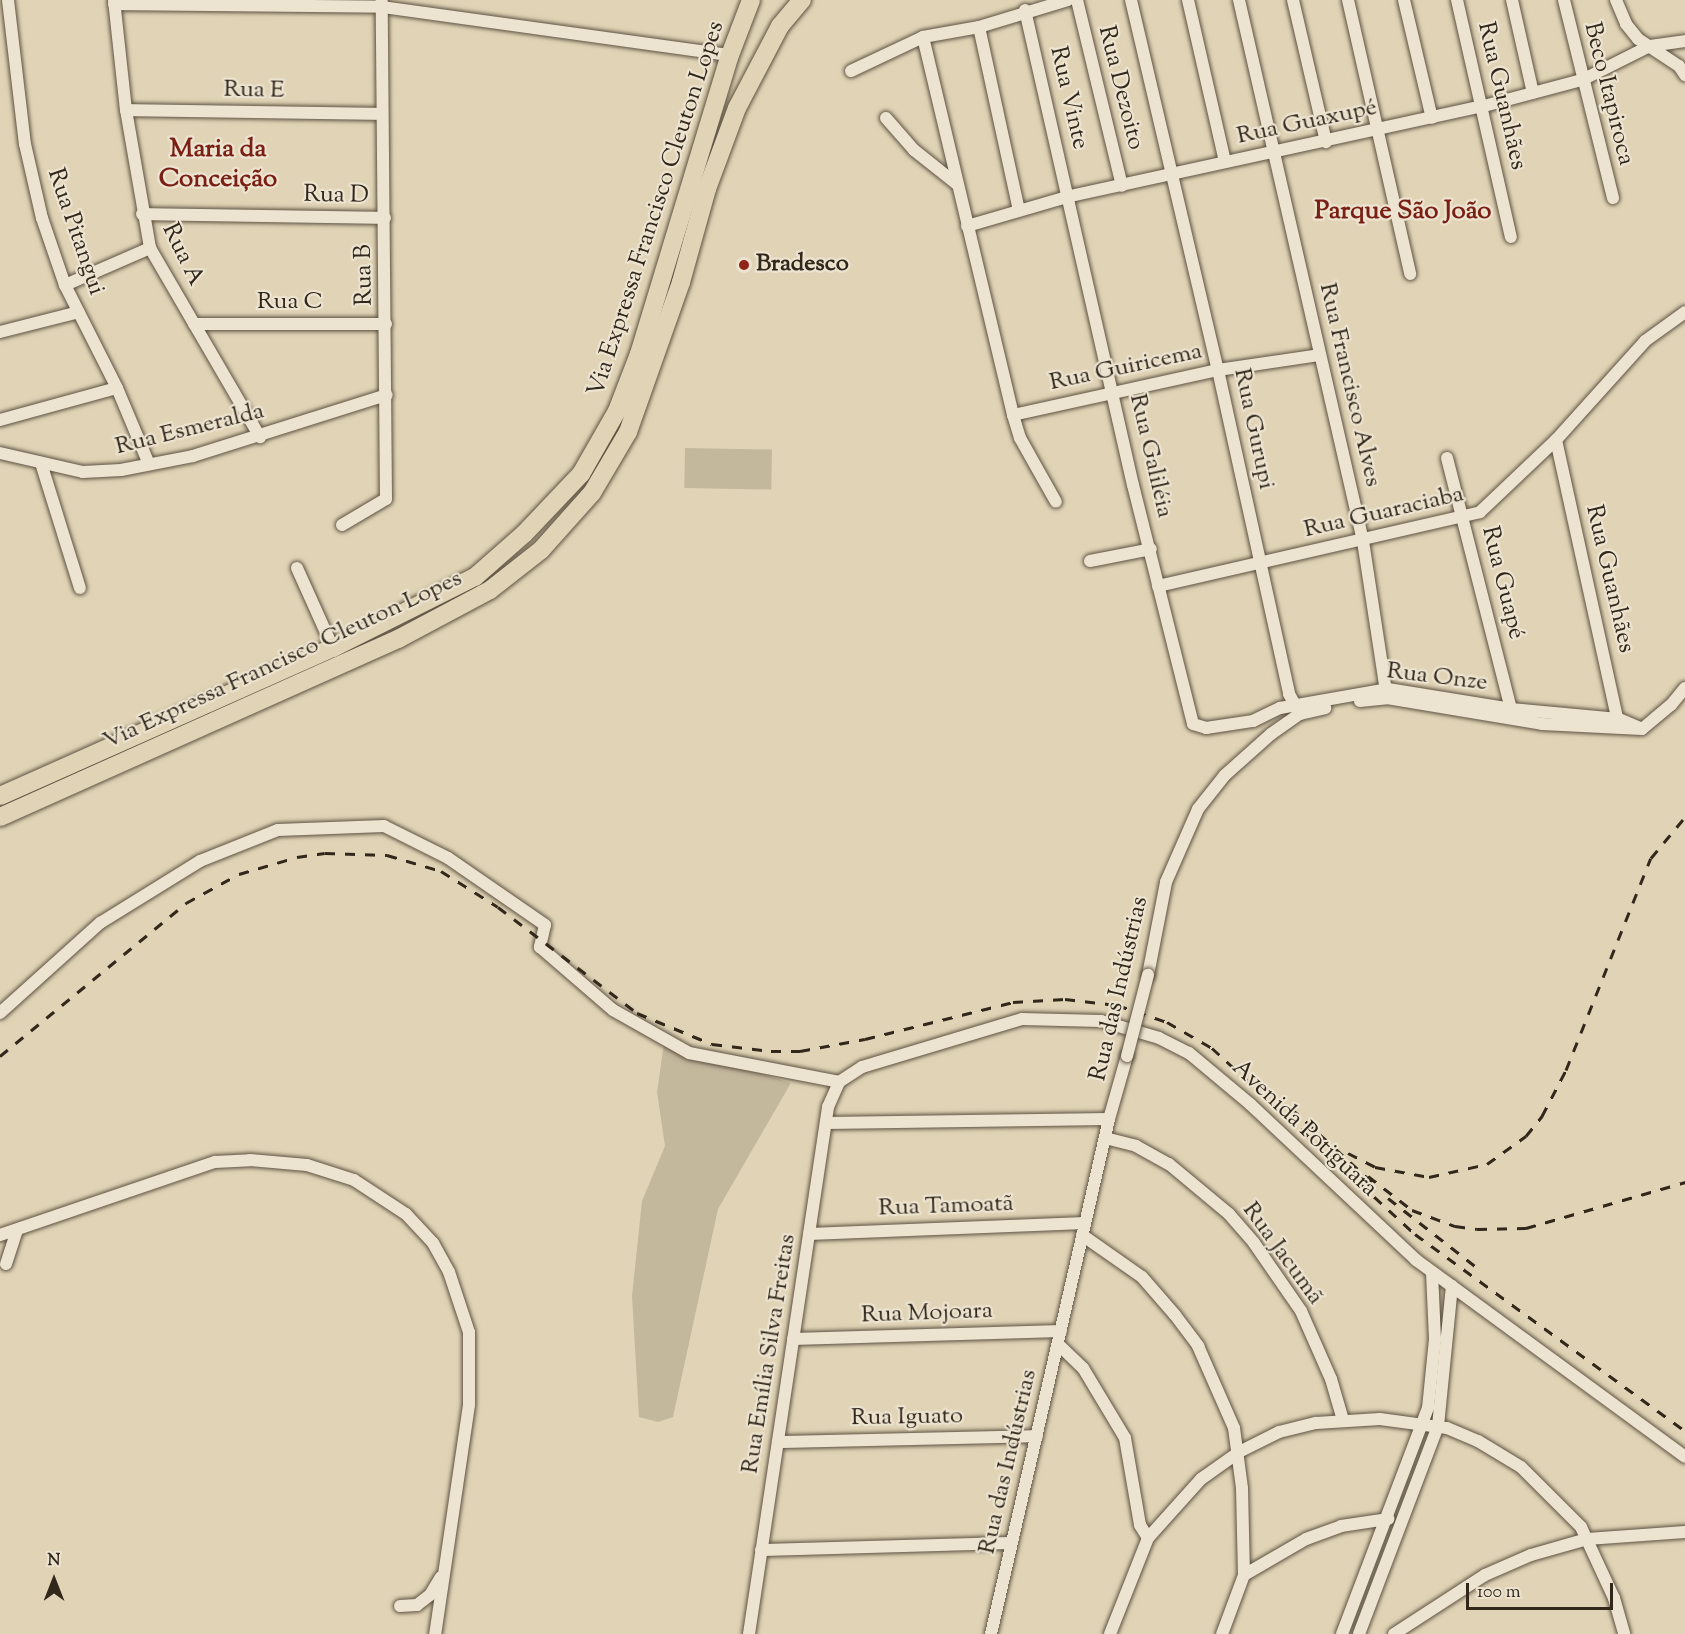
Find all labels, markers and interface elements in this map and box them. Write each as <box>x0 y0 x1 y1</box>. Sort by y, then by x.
street label: Via Expressa Francisco Cleuton Lopes <box>583 18 731 400</box>
street label: Rua Guanhães <box>1470 19 1532 173</box>
street label: Beco Itapiroca <box>1576 20 1640 168</box>
street label: Rua Dezoito <box>1091 23 1149 153</box>
street label: Rua Vinte <box>1042 44 1094 152</box>
street label: Rua E <box>223 76 285 106</box>
street label: Rua Guaxupé <box>1234 94 1380 152</box>
district label: Maria da Conceição <box>159 134 277 195</box>
street label: Rua Pitangui <box>40 165 110 299</box>
street label: Rua D <box>303 181 369 211</box>
district label: Parque São João <box>1314 196 1492 228</box>
street label: Rua A <box>155 219 209 291</box>
street label: Rua B <box>350 244 380 306</box>
place label: Bradesco <box>756 251 849 279</box>
marker: Bradesco <box>737 258 751 272</box>
street label: Rua Francisco Alves <box>1312 280 1386 490</box>
street label: Rua C <box>257 289 323 317</box>
street label: Rua Guiricema <box>1047 338 1205 398</box>
street label: Rua Gurupi <box>1226 366 1280 492</box>
street label: Rua Galiléia <box>1122 391 1178 521</box>
street label: Rua Esmeralda <box>113 398 267 462</box>
street label: Rua Guaraciaba <box>1301 481 1467 545</box>
street label: Rua Guanhães <box>1578 502 1640 656</box>
street label: Rua Guapé <box>1474 524 1530 642</box>
street label: Via Expressa Francisco Cleuton Lopes <box>99 565 467 757</box>
street label: Rua Onze <box>1385 658 1489 698</box>
street label: Rua das Indústrias <box>1085 894 1155 1084</box>
street label: Avenida Potiguara <box>1225 1054 1383 1204</box>
street label: Rua Tamoatã <box>878 1190 1014 1224</box>
street label: Rua Jacumã <box>1235 1197 1329 1311</box>
street label: Rua Emília Silva Freitas <box>737 1232 803 1476</box>
street label: Rua Mojoara <box>861 1297 993 1331</box>
street label: Rua das Indústrias <box>974 1367 1044 1557</box>
street label: Rua Iguato <box>851 1403 963 1433</box>
north arrow <box>24 1550 84 1610</box>
text: N <box>48 1550 60 1573</box>
scale bar <box>1469 1571 1616 1609</box>
text: 100 m <box>1477 1580 1521 1606</box>

